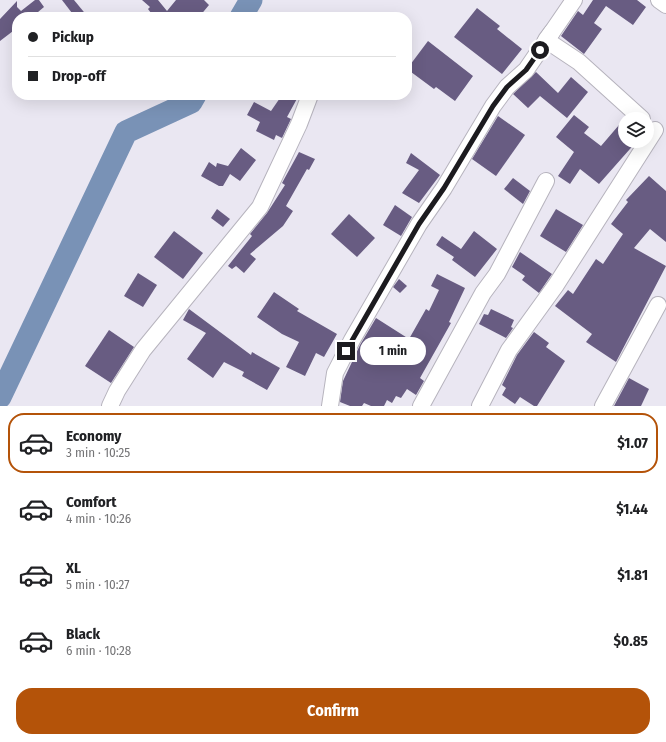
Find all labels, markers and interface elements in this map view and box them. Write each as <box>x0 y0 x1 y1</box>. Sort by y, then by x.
text: Pickup <box>52 28 94 46</box>
route start <box>531 41 549 59</box>
text: Drop-off <box>52 67 106 85</box>
map controls <box>618 112 654 148</box>
button: layers <box>618 112 654 148</box>
callout: 1 min <box>360 337 426 365</box>
route end <box>337 342 355 360</box>
text: 1 min <box>379 343 407 358</box>
icon: car <box>18 425 54 461</box>
text: Economy <box>66 427 121 445</box>
text: $1.07 <box>617 434 648 452</box>
text: 3 min · 10:25 <box>66 445 130 460</box>
icon: car <box>18 491 54 527</box>
text: Comfort <box>66 493 117 511</box>
text: $1.44 <box>616 500 648 518</box>
text: 4 min · 10:26 <box>66 511 131 526</box>
icon: car <box>18 557 54 593</box>
text: XL <box>66 559 81 577</box>
text: $1.81 <box>617 566 648 584</box>
text: 5 min · 10:27 <box>66 577 130 592</box>
icon: car <box>18 623 54 659</box>
text: Black <box>66 625 100 643</box>
text: $0.85 <box>614 632 648 650</box>
text: 6 min · 10:28 <box>66 643 131 658</box>
button: Confirm <box>16 688 650 734</box>

